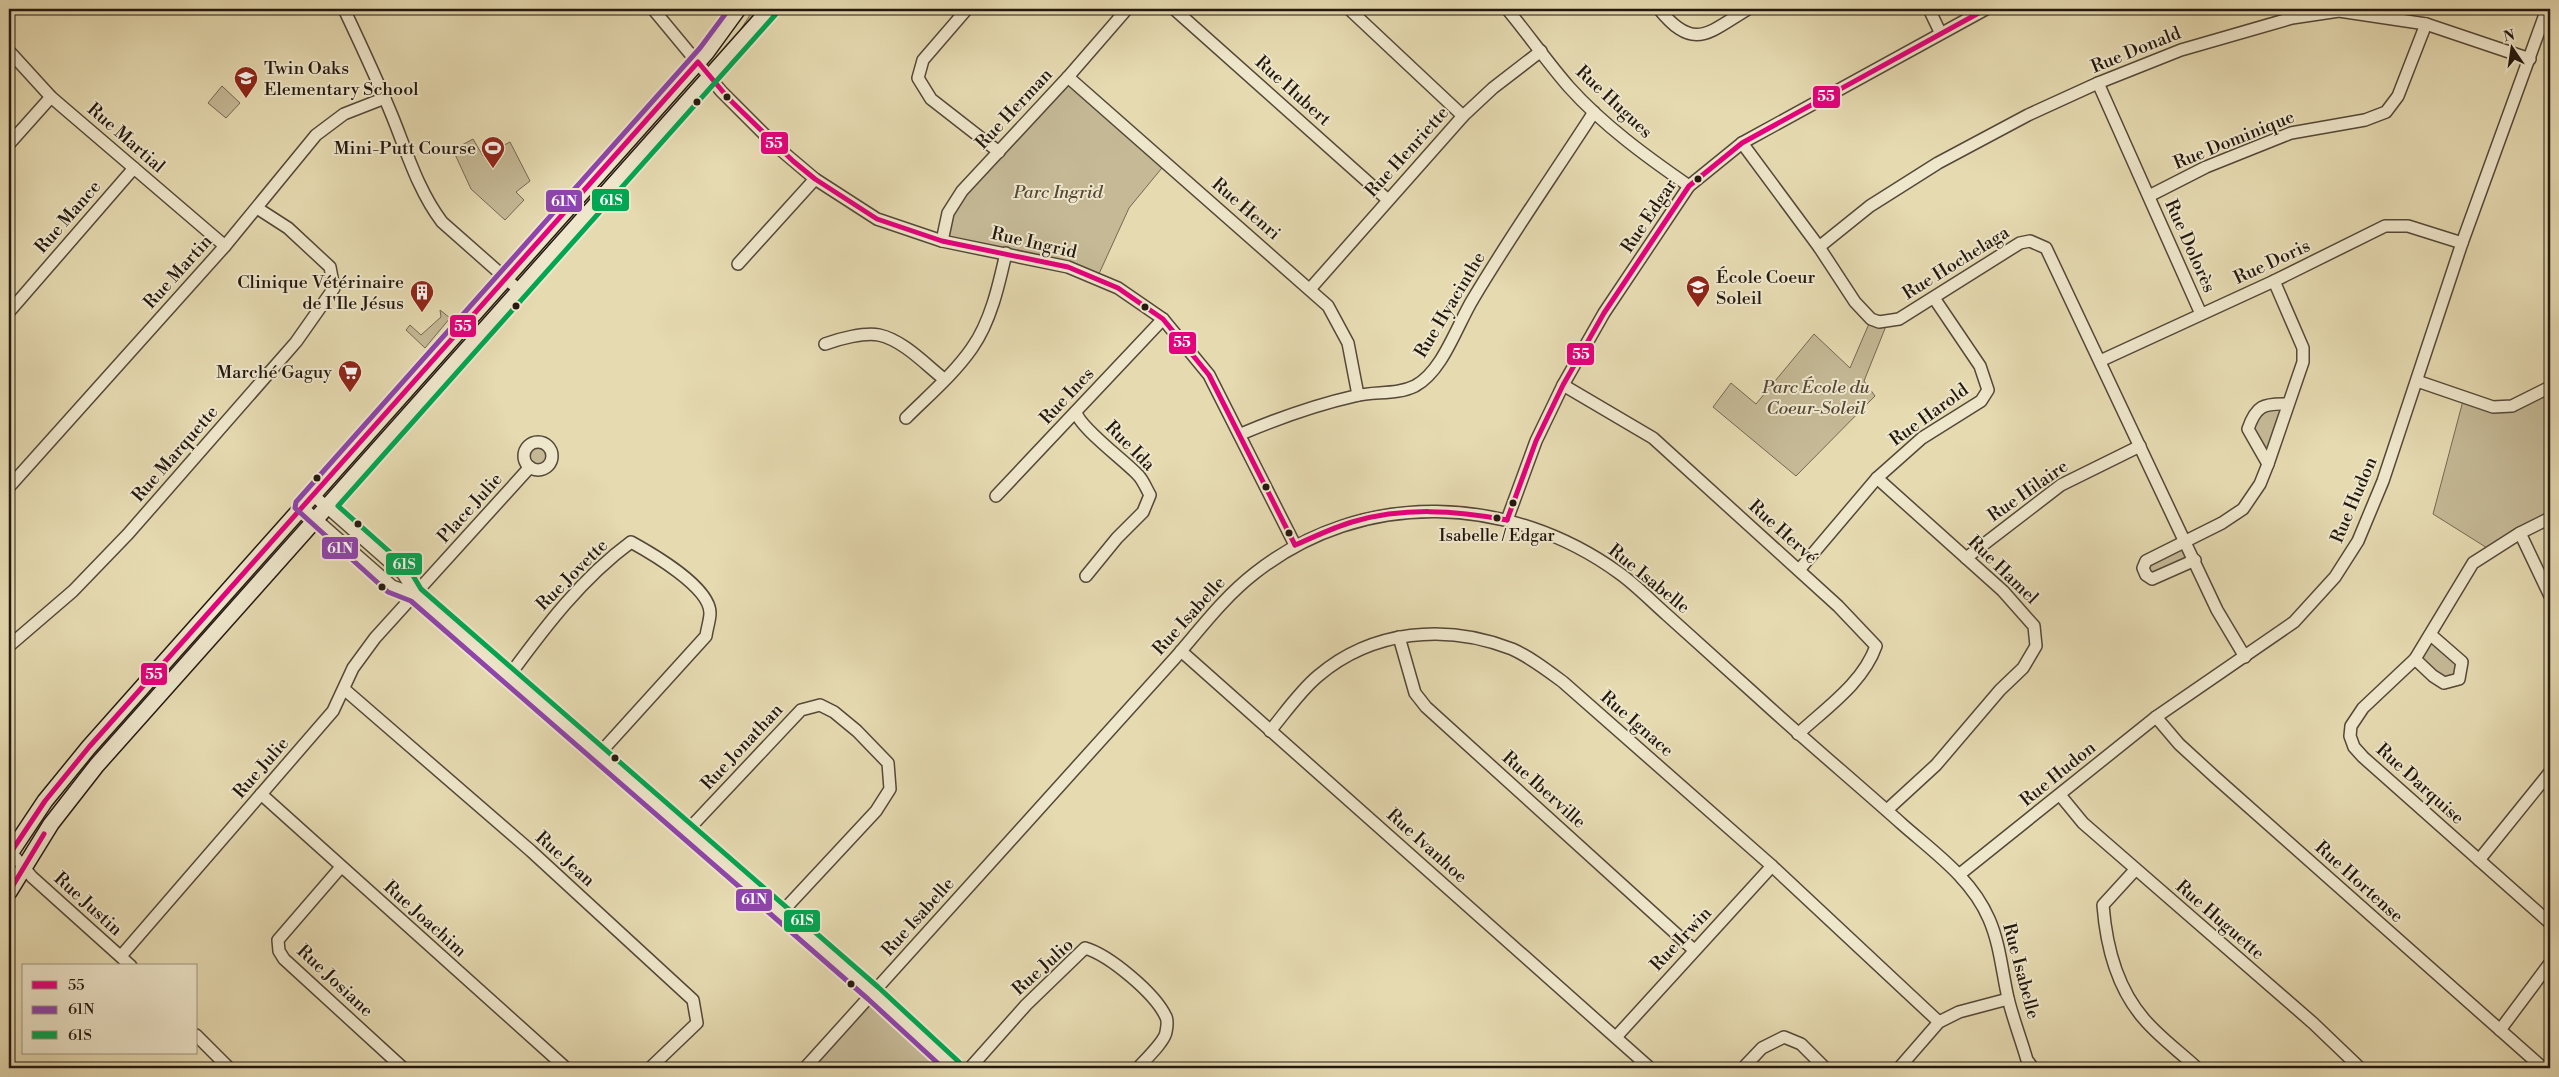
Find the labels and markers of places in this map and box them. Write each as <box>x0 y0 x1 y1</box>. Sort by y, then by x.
place label: Twin Oaks Elementary School <box>264 57 419 101</box>
school or university icon: Twin Oaks Elementary School <box>233 65 259 99</box>
unlabelled marker <box>722 92 732 102</box>
unlabelled marker <box>692 97 702 107</box>
sports icon: Mini-Putt Course <box>480 135 506 169</box>
place label: Mini-Putt Course <box>334 137 476 160</box>
unlabelled marker <box>1693 174 1703 184</box>
place label: École Coeur Soleil <box>1716 266 1816 310</box>
place label: Clinique Vétérinaire de I'Ile Jésus <box>237 271 404 315</box>
school or university icon: École Coeur Soleil <box>1685 274 1711 308</box>
building icon: Clinique Vétérinaire de I'Ile Jésus <box>409 279 435 313</box>
unlabelled marker <box>511 301 521 311</box>
unlabelled marker <box>1140 302 1150 312</box>
supermarket icon: Marché Gaguy <box>337 359 363 393</box>
place label: Marché Gaguy <box>216 361 332 384</box>
unlabelled marker <box>312 473 322 483</box>
unlabelled marker <box>1261 482 1271 492</box>
unlabelled marker <box>1508 498 1518 508</box>
marker: Isabelle / Edgar <box>1492 513 1502 523</box>
unlabelled marker <box>353 519 363 529</box>
place label: Isabelle / Edgar <box>1439 525 1555 547</box>
unlabelled marker <box>1284 528 1294 538</box>
unlabelled marker <box>377 582 387 592</box>
unlabelled marker <box>610 753 620 763</box>
unlabelled marker <box>846 979 856 989</box>

